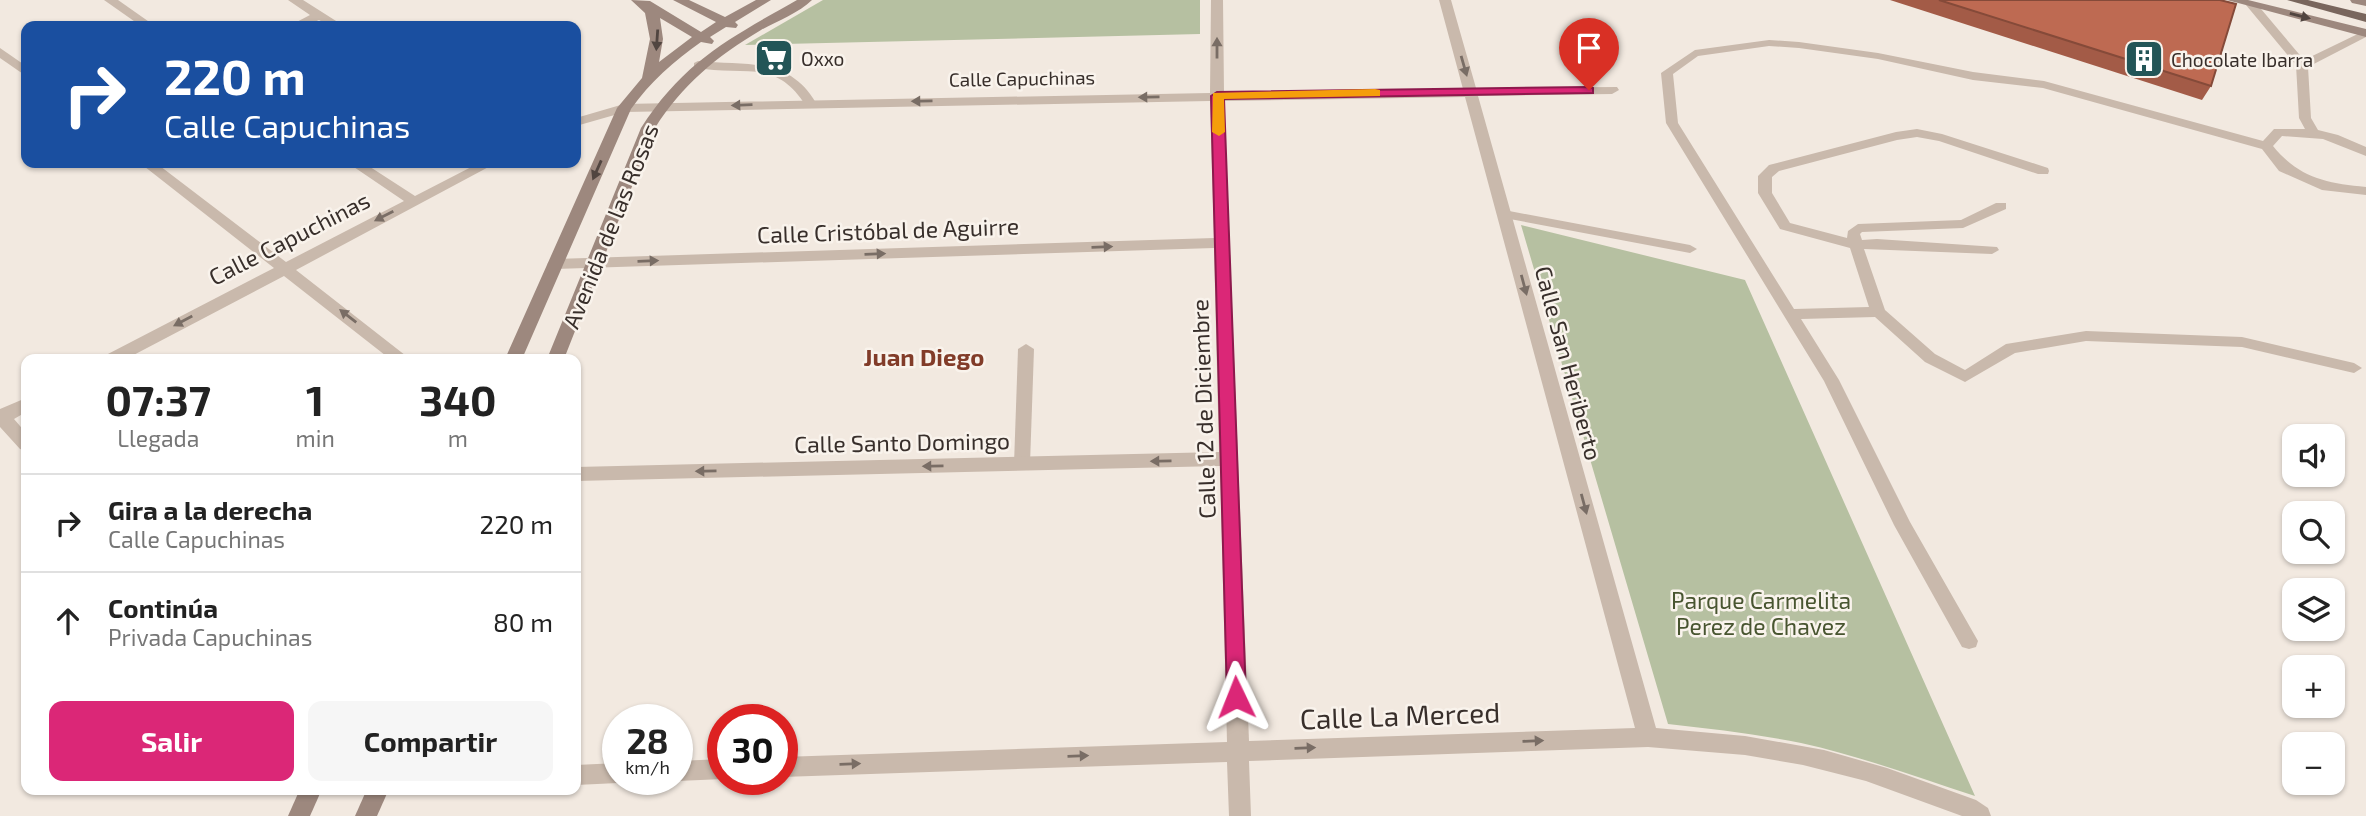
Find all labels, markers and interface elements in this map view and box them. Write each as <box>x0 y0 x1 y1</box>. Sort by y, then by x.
one-way arrow <box>2289 11 2311 22</box>
pin <box>1559 18 1619 90</box>
one-way arrow <box>651 29 662 51</box>
icon: arrive <box>1570 29 1608 67</box>
supermarket icon: Oxxo <box>753 37 795 79</box>
one-way arrow <box>1211 37 1223 59</box>
building icon: Chocolate Ibarra <box>2123 38 2165 80</box>
text: 220 m <box>164 46 306 105</box>
place label: Oxxo <box>801 47 844 70</box>
place label: Chocolate Ibarra <box>2171 48 2313 71</box>
icon: right <box>49 49 140 140</box>
one-way arrow <box>1459 55 1469 76</box>
street label: Calle Capuchinas <box>949 65 1095 91</box>
one-way arrow <box>1138 91 1160 103</box>
one-way arrow <box>910 95 932 107</box>
one-way arrow <box>731 99 753 110</box>
text: Calle Capuchinas <box>164 106 410 144</box>
street label: Avenida de las Rosas <box>556 120 664 332</box>
one-way arrow <box>591 160 603 180</box>
street label: Calle Capuchinas <box>204 185 374 291</box>
one-way arrow <box>374 211 394 222</box>
street label: Calle Cristóbal de Aguirre <box>757 211 1019 249</box>
one-way arrow <box>1092 241 1114 252</box>
one-way arrow <box>864 248 886 259</box>
one-way arrow <box>637 255 659 266</box>
street label: Calle San Heriberto <box>1530 263 1608 463</box>
one-way arrow <box>1519 274 1530 296</box>
street label: Calle 12 de Diciembre <box>1185 299 1221 519</box>
one-way arrow <box>340 309 358 324</box>
one-way arrow <box>172 315 192 327</box>
district label: Juan Diego <box>864 342 984 371</box>
text: 07:37 <box>106 374 211 424</box>
text: 1 <box>306 374 324 424</box>
text: 340 <box>419 374 496 424</box>
text: Llegada <box>117 424 199 452</box>
text: min <box>296 424 335 452</box>
text: m <box>448 424 468 452</box>
map controls <box>2282 424 2345 795</box>
button: sound <box>2282 424 2345 487</box>
street label: Calle Santo Domingo <box>794 426 1010 458</box>
one-way arrow <box>1150 455 1172 467</box>
one-way arrow <box>922 460 944 472</box>
one-way arrow <box>695 466 717 477</box>
text: Gira a la derecha <box>108 494 312 525</box>
one-way arrow <box>1579 494 1590 516</box>
button: search <box>2282 501 2345 564</box>
icon: right <box>49 504 87 542</box>
text: 220 m <box>480 508 553 539</box>
text: Calle Capuchinas <box>108 525 285 553</box>
button: layers <box>2282 578 2345 641</box>
park label: Parque Carmelita Perez de Chavez <box>1671 586 1851 640</box>
text: Continúa <box>108 592 218 623</box>
icon: ahead <box>49 602 87 640</box>
text: 80 m <box>493 606 553 637</box>
text: Privada Capuchinas <box>108 623 312 651</box>
button: + <box>2282 655 2345 718</box>
position arrow <box>1199 660 1273 734</box>
street label: Calle La Merced <box>1299 695 1501 735</box>
button: Salir <box>49 701 294 781</box>
button: Compartir <box>308 701 553 781</box>
speed limit sign: 30 <box>707 704 798 795</box>
text: 28 <box>626 719 669 761</box>
button: − <box>2282 732 2345 795</box>
one-way arrow <box>1522 735 1544 746</box>
one-way arrow <box>1294 742 1316 753</box>
one-way arrow <box>1067 750 1089 761</box>
text: km/h <box>625 756 670 778</box>
one-way arrow <box>840 759 862 770</box>

